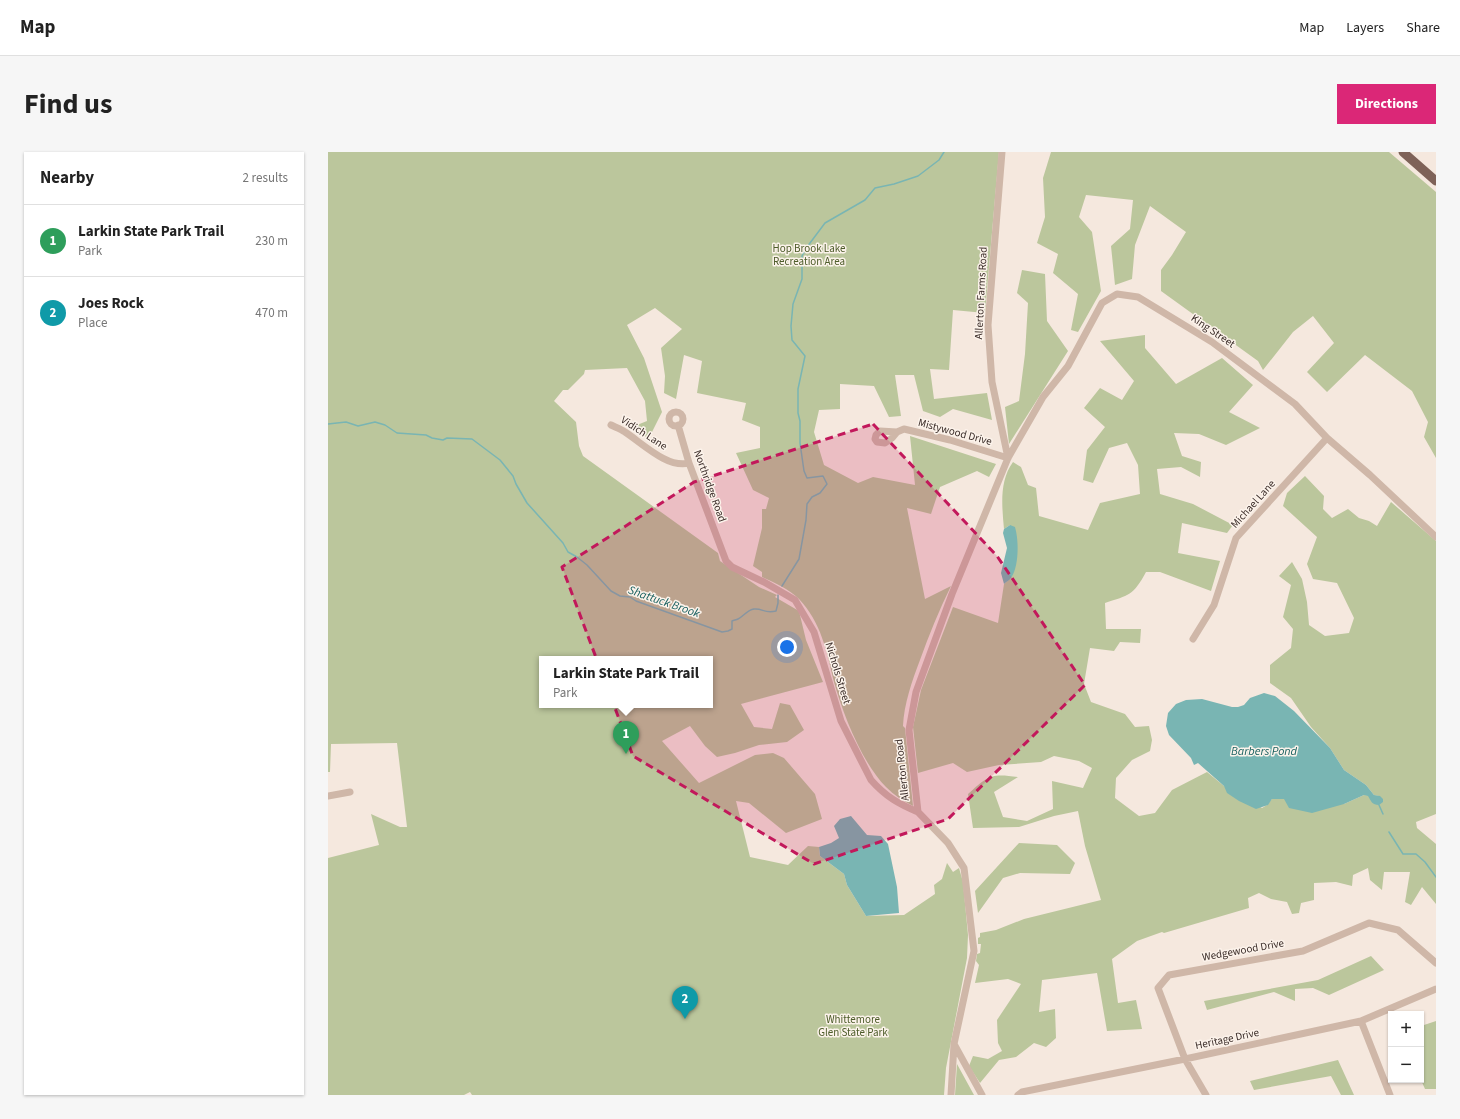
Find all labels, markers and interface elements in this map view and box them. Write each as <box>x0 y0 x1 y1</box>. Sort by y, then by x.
text: Map <box>20 14 55 41</box>
text: Map <box>1299 18 1324 38</box>
text: Layers <box>1346 18 1384 38</box>
text: Share <box>1406 18 1440 38</box>
text: Find us <box>24 84 112 124</box>
button: Directions <box>1337 84 1436 124</box>
text: Nearby <box>40 166 94 190</box>
text: 2 results <box>243 169 288 187</box>
text: Larkin State Park Trail <box>78 221 224 242</box>
text: 1 <box>50 232 56 250</box>
text: 230 m <box>255 232 288 250</box>
park label: Hop Brook Lake Recreation Area <box>773 241 846 269</box>
text: Park <box>78 242 102 260</box>
street label: Allerton Farms Road <box>971 246 991 340</box>
text: Joes Rock <box>78 293 144 314</box>
text: 2 <box>50 304 56 322</box>
text: 470 m <box>255 304 288 322</box>
street label: King Street <box>1188 311 1238 351</box>
text: Place <box>78 314 107 332</box>
street label: Vidich Lane <box>618 412 671 454</box>
street label: Mistywood Drive <box>916 415 994 449</box>
street label: Northridge Road <box>690 448 730 524</box>
street label: Michael Lane <box>1227 476 1279 531</box>
water label: Shattuck Brook <box>626 582 702 622</box>
your location <box>777 637 797 657</box>
street label: Nichols Street <box>821 640 855 706</box>
popup <box>539 656 713 708</box>
text: Larkin State Park Trail <box>553 663 699 684</box>
text: Park <box>553 684 577 702</box>
pin: 1 <box>613 721 639 754</box>
street label: Allerton Road <box>891 738 913 802</box>
water label: Barbers Pond <box>1231 743 1298 760</box>
street label: Wedgewood Drive <box>1201 935 1286 965</box>
pin: 2 <box>672 986 698 1019</box>
map controls <box>1388 1011 1424 1083</box>
button: + <box>1388 1011 1424 1047</box>
park label: Whittemore Glen State Park <box>818 1012 888 1040</box>
street label: Heritage Drive <box>1194 1025 1261 1053</box>
button: − <box>1388 1047 1424 1083</box>

